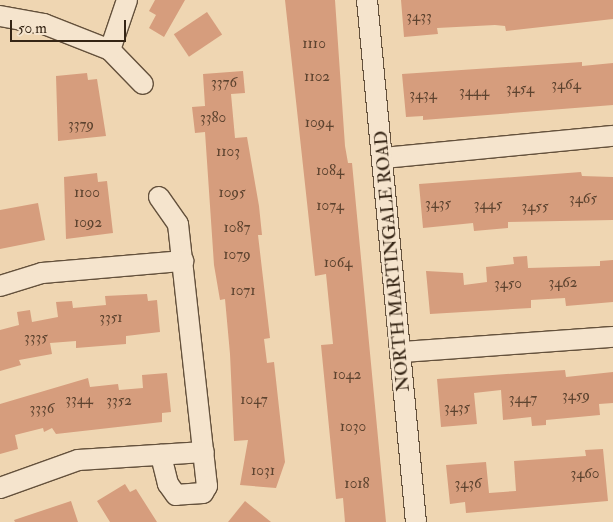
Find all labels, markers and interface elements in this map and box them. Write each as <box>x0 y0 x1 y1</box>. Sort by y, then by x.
house number: 3433 <box>406 8 432 26</box>
scale bar <box>12 10 129 42</box>
text: 50 m <box>18 19 47 38</box>
house number: 1110 <box>302 35 326 53</box>
house number: 1102 <box>304 68 330 86</box>
house number: 3376 <box>211 74 237 92</box>
house number: 3464 <box>551 76 581 94</box>
house number: 3454 <box>506 80 534 98</box>
house number: 3444 <box>459 83 489 101</box>
house number: 3434 <box>409 86 437 104</box>
house number: 3380 <box>200 109 226 127</box>
house number: 1094 <box>305 114 333 132</box>
house number: 3379 <box>68 116 94 134</box>
street label: NORTH MARTINGALE ROAD <box>371 130 415 392</box>
house number: 1103 <box>216 143 240 161</box>
house number: 1084 <box>316 162 344 180</box>
house number: 1100 <box>74 184 100 202</box>
house number: 1095 <box>218 184 246 202</box>
house number: 3465 <box>569 190 597 208</box>
house number: 3435 <box>425 195 451 213</box>
house number: 3445 <box>474 196 502 214</box>
house number: 1074 <box>316 197 344 215</box>
house number: 3455 <box>522 198 548 216</box>
house number: 1092 <box>74 214 102 232</box>
house number: 1087 <box>224 219 250 237</box>
house number: 1079 <box>223 246 251 264</box>
house number: 1064 <box>324 254 352 272</box>
house number: 3462 <box>549 274 577 292</box>
house number: 3450 <box>494 275 522 293</box>
house number: 1071 <box>230 282 256 300</box>
house number: 3351 <box>99 309 123 327</box>
house number: 3335 <box>24 329 48 347</box>
house number: 1042 <box>333 366 361 384</box>
house number: 3459 <box>562 387 590 405</box>
house number: 3447 <box>509 390 537 408</box>
house number: 3344 <box>65 391 93 409</box>
house number: 1047 <box>240 391 268 409</box>
house number: 3352 <box>106 392 132 410</box>
house number: 3435 <box>444 399 470 417</box>
house number: 3336 <box>30 400 54 418</box>
house number: 1030 <box>340 418 366 436</box>
house number: 1031 <box>251 462 275 480</box>
house number: 3460 <box>570 465 600 483</box>
house number: 1018 <box>344 475 370 493</box>
house number: 3436 <box>454 475 482 493</box>

